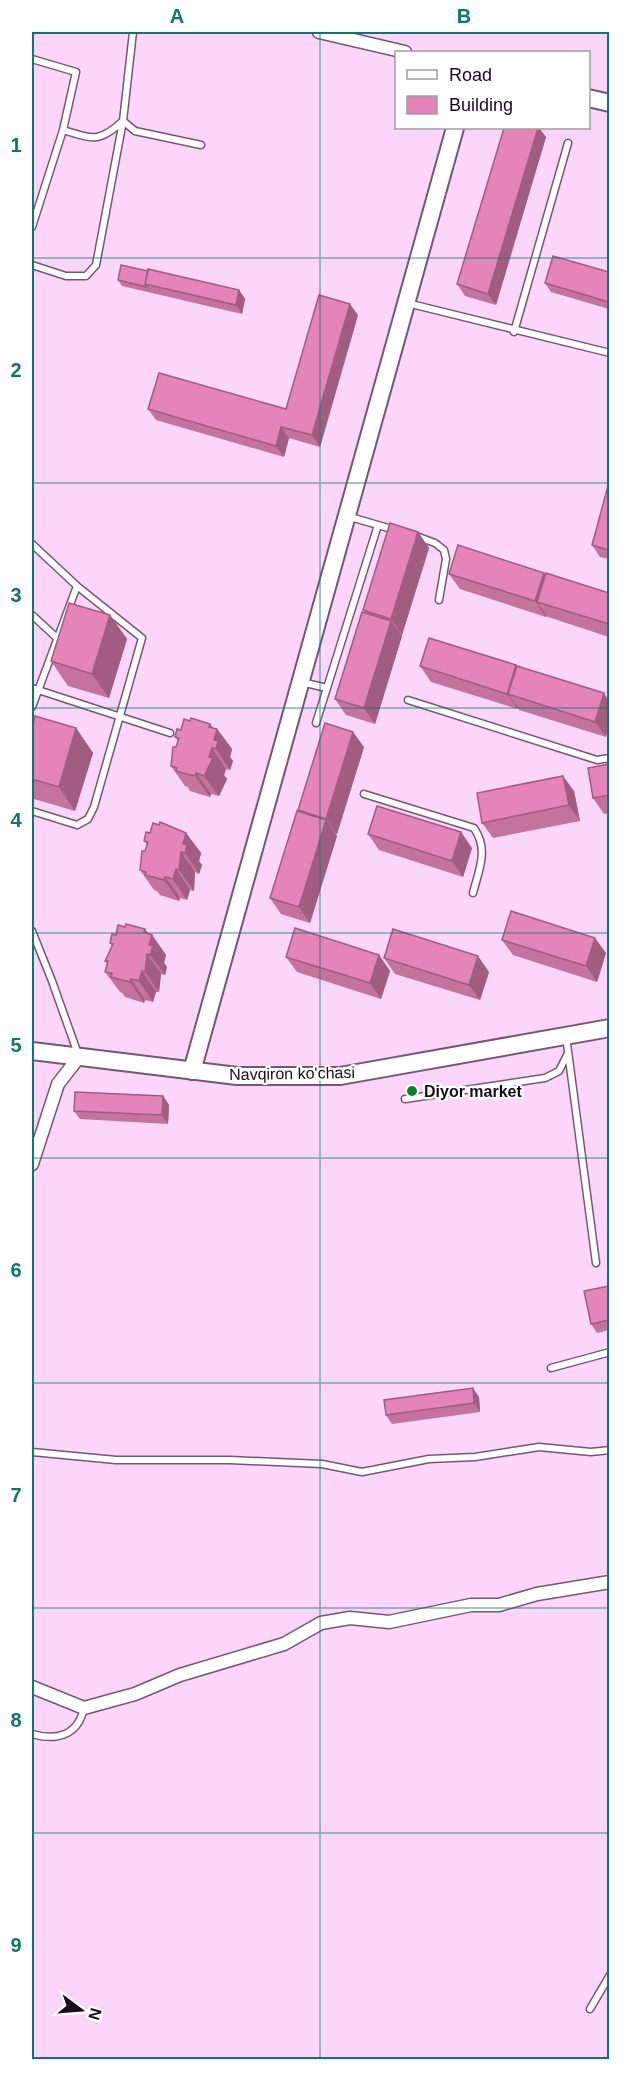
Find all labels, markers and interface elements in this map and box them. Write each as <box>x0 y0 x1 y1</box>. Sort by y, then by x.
text: A <box>170 5 184 27</box>
text: B <box>457 5 471 27</box>
legend <box>395 51 590 129</box>
text: Road <box>449 65 492 85</box>
text: Building <box>449 95 513 115</box>
text: 1 <box>10 134 22 156</box>
text: 2 <box>10 359 22 381</box>
text: 3 <box>10 584 22 606</box>
text: 4 <box>10 809 22 831</box>
text: 5 <box>10 1034 22 1056</box>
street label: Navqiron ko'chasi <box>229 1064 355 1083</box>
place label: Diyor market <box>424 1083 522 1100</box>
marker: Diyor market <box>405 1084 419 1098</box>
text: 6 <box>10 1259 22 1281</box>
text: 7 <box>10 1484 22 1506</box>
text: 8 <box>10 1709 22 1731</box>
text: 9 <box>10 1934 22 1956</box>
north arrow <box>51 1980 111 2040</box>
text: N <box>85 2006 105 2022</box>

